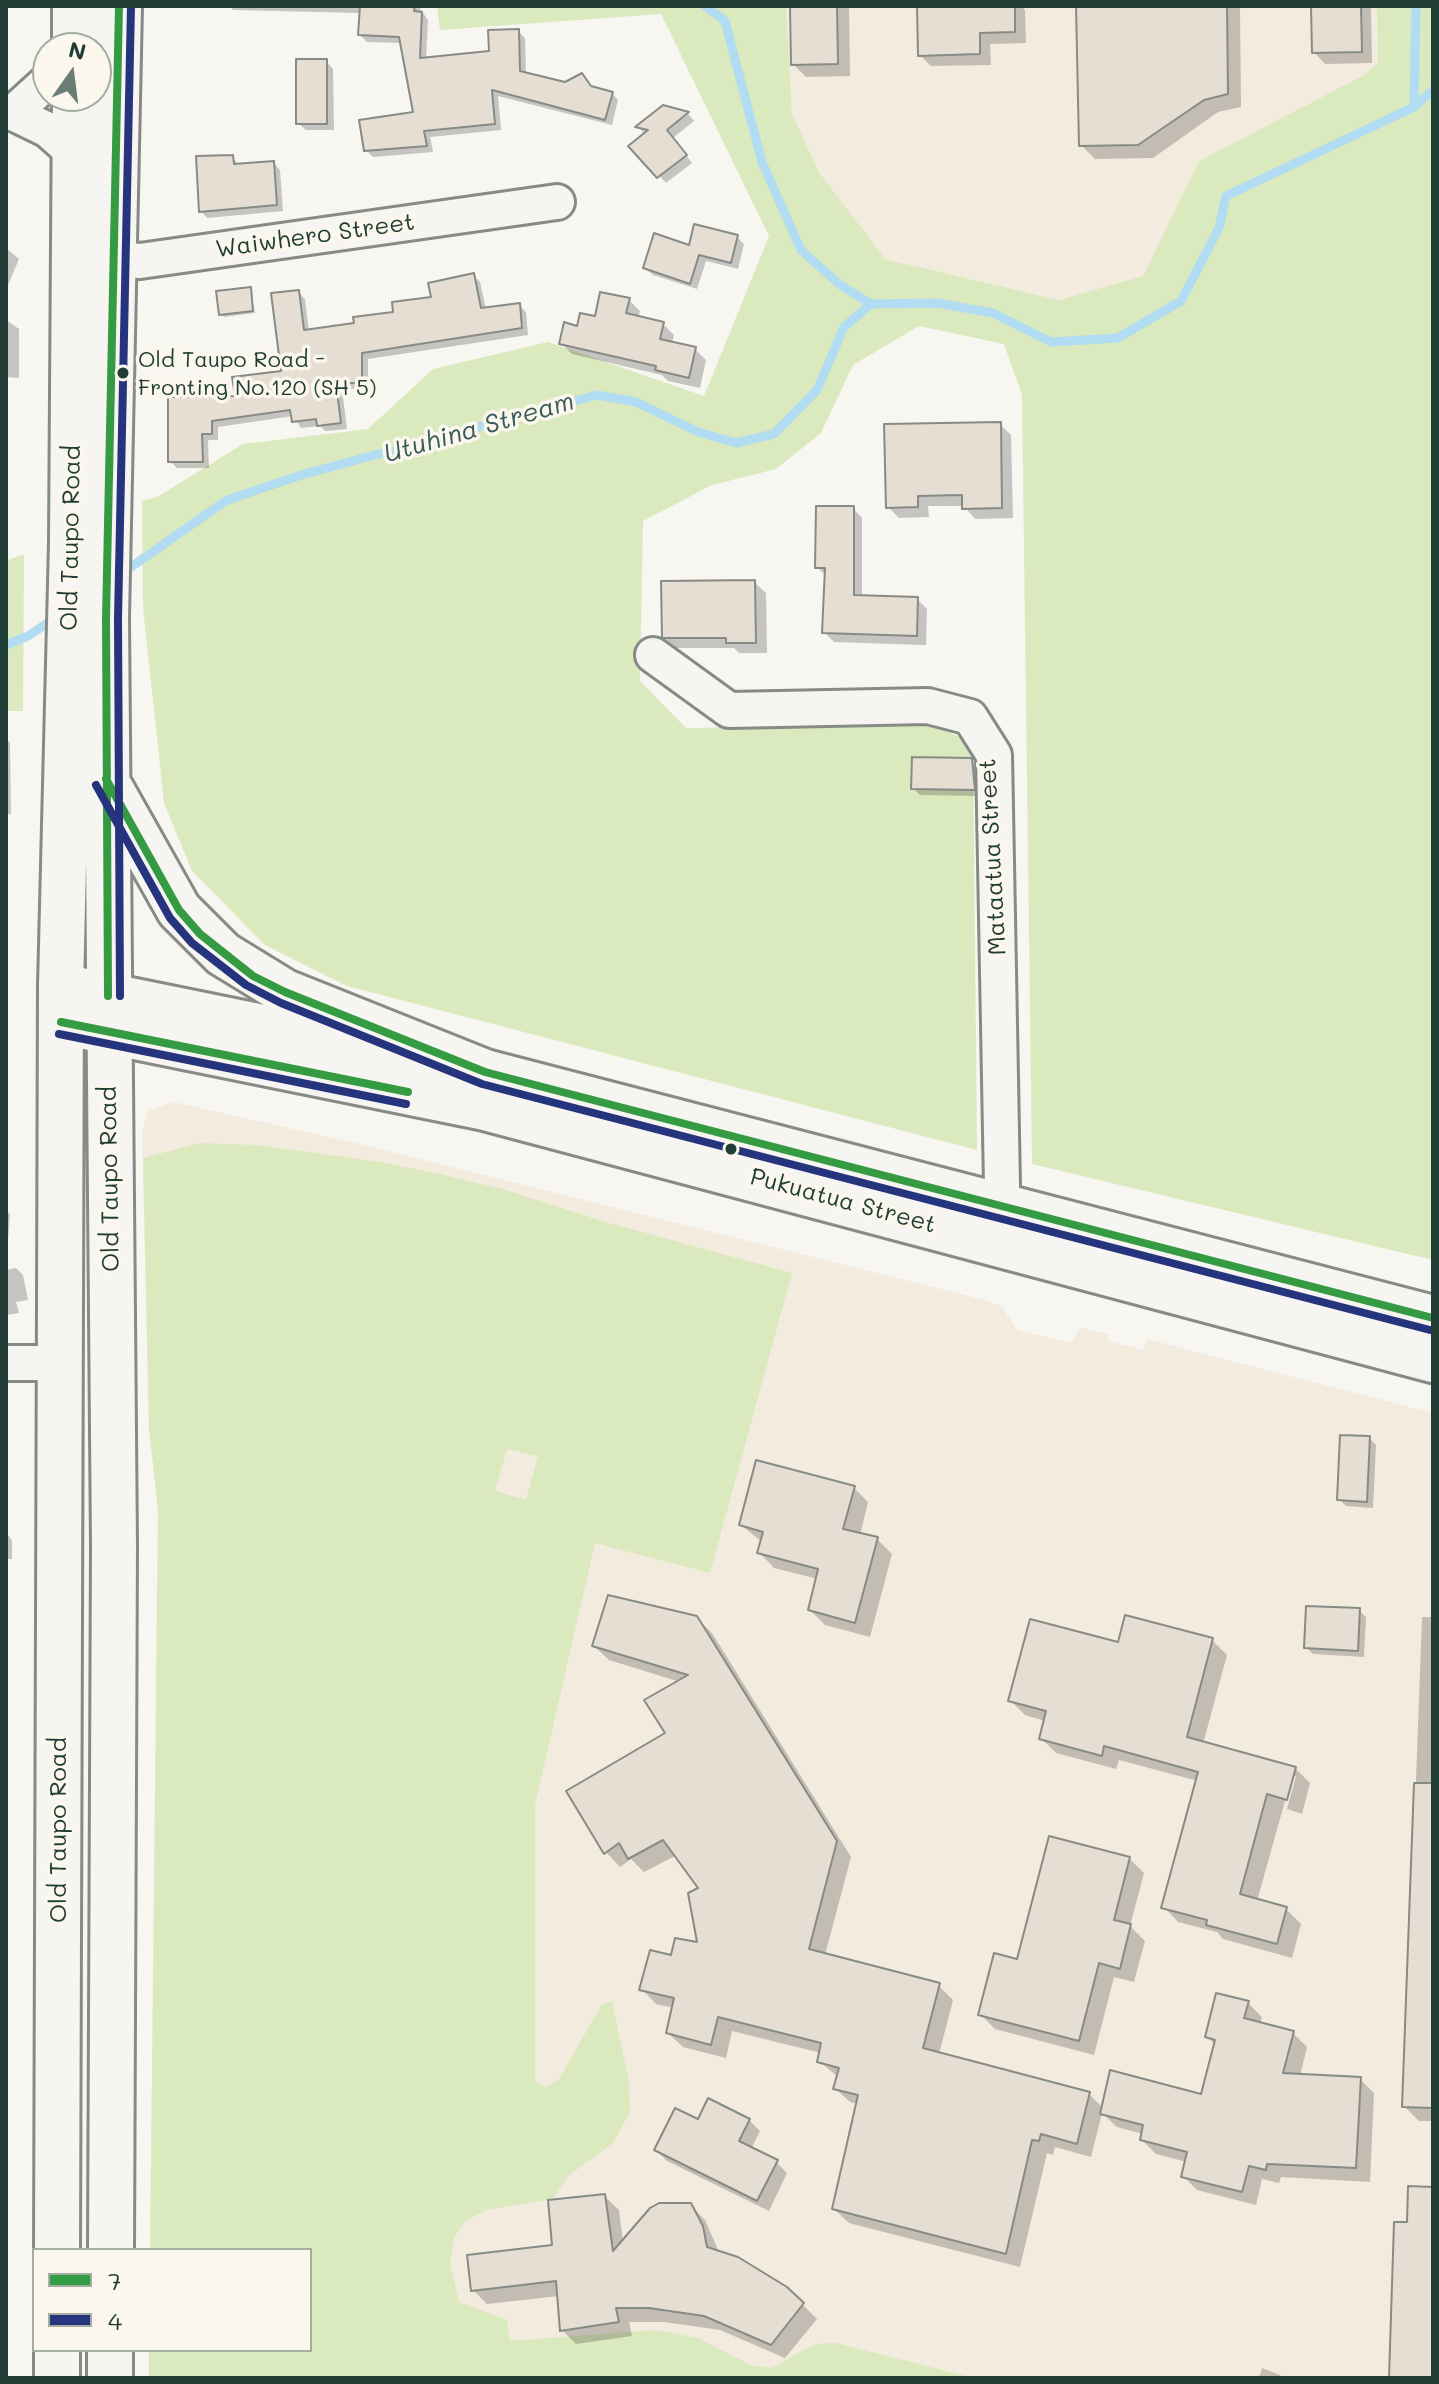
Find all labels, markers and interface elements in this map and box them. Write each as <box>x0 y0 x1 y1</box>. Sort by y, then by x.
north arrow <box>32 32 112 112</box>
text: N <box>66 34 89 66</box>
street label: Waiwhero Street <box>214 208 416 264</box>
place label: Old Taupo Road - Fronting No.120 (SH 5) <box>138 347 376 398</box>
marker: Old Taupo Road - Fronting No.120 (SH 5) <box>115 365 131 381</box>
water label: Utuhina Stream <box>380 386 578 470</box>
street label: Old Taupo Road <box>55 445 87 631</box>
street label: Mataatua Street <box>973 758 1013 956</box>
street label: Old Taupo Road <box>94 1086 126 1272</box>
unlabelled marker <box>723 1141 739 1157</box>
street label: Pukuatua Street <box>747 1162 939 1240</box>
street label: Old Taupo Road <box>45 1737 73 1923</box>
legend <box>32 2248 312 2352</box>
text: 7 <box>108 2265 121 2296</box>
text: 4 <box>108 2305 122 2336</box>

